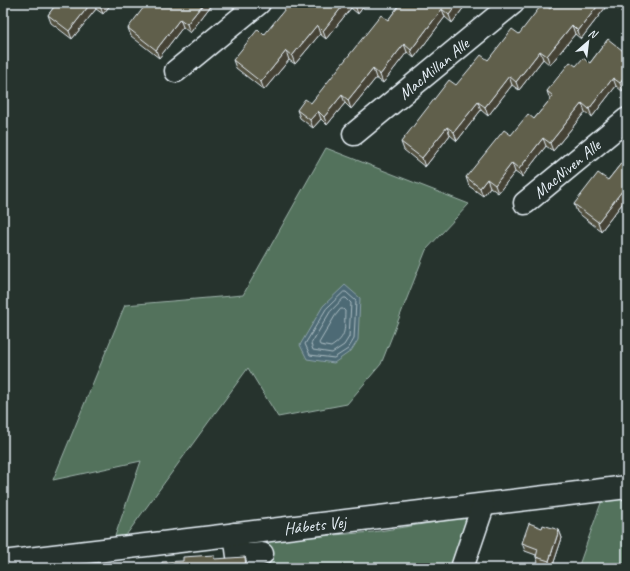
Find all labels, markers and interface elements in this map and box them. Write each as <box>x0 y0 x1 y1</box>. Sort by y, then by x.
north arrow <box>568 22 608 62</box>
text: N <box>586 25 601 42</box>
street label: MacMillan Alle <box>394 33 475 104</box>
street label: MacNiven Alle <box>529 134 606 203</box>
street label: Håbets Vej <box>283 511 350 540</box>

